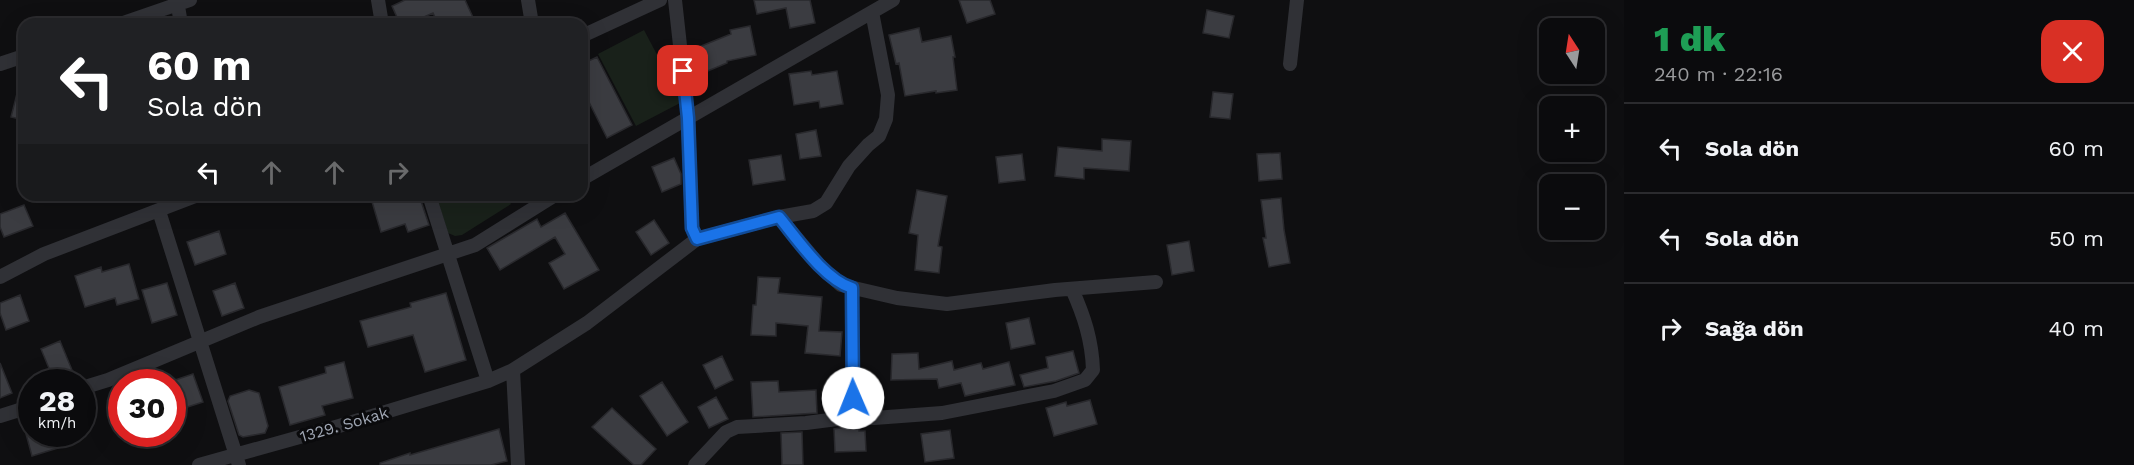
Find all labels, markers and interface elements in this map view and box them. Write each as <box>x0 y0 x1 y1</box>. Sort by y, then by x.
north arrow <box>1539 18 1605 84</box>
map controls <box>1539 18 1605 240</box>
text: 1 dk <box>1654 18 1725 60</box>
button: close <box>2041 20 2104 83</box>
text: 60 m <box>147 41 251 90</box>
icon: left <box>48 42 126 120</box>
pin <box>657 45 708 96</box>
icon: arrive <box>666 54 699 87</box>
text: 240 m · 22:16 <box>1654 62 1783 86</box>
text: Sola dön <box>147 91 262 123</box>
button: + <box>1539 96 1605 162</box>
icon: left <box>1654 132 1687 165</box>
text: Sola dön <box>1705 136 1799 161</box>
text: 60 m <box>2048 136 2104 161</box>
icon: left <box>192 156 225 189</box>
icon: ahead <box>255 156 288 189</box>
icon: ahead <box>318 156 351 189</box>
icon: right <box>381 156 414 189</box>
button: − <box>1539 174 1605 240</box>
icon: left <box>1654 222 1687 255</box>
text: Sola dön <box>1705 226 1799 251</box>
text: 50 m <box>2049 226 2104 251</box>
icon: right <box>1654 312 1687 345</box>
text: Sağa dön <box>1705 316 1804 341</box>
text: 40 m <box>2048 316 2104 341</box>
position arrow <box>821 366 885 430</box>
speed limit sign: 30 <box>108 369 186 447</box>
text: 28 <box>39 383 75 418</box>
street label: 1329. Sokak <box>298 403 391 446</box>
text: km/h <box>38 414 76 432</box>

